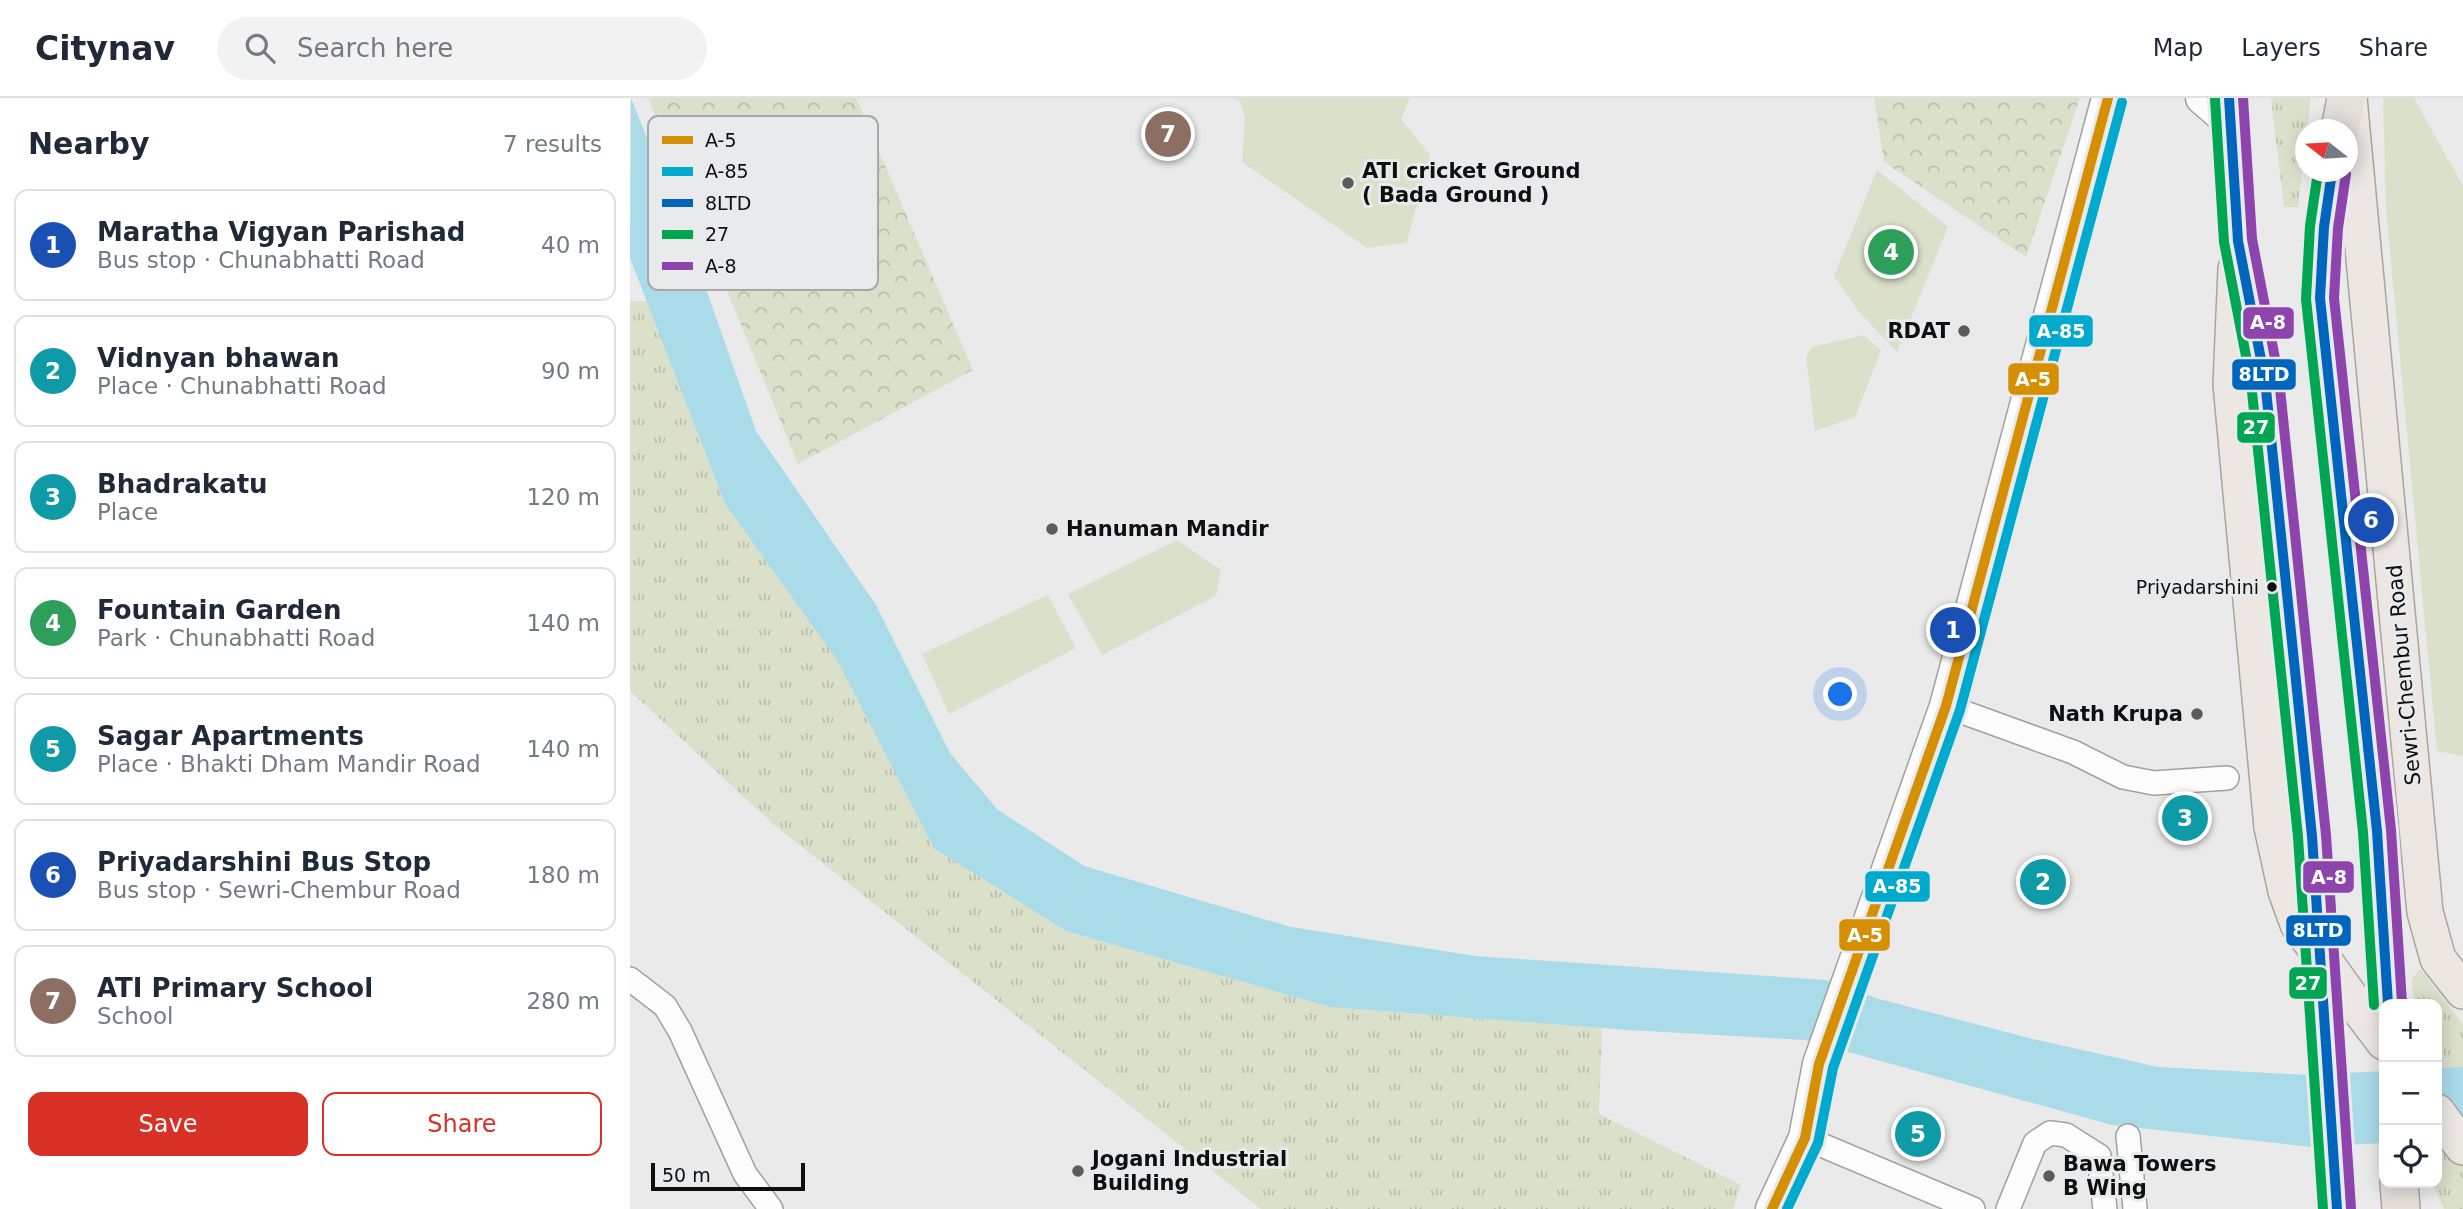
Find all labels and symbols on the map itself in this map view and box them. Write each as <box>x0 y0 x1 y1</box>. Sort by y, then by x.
pin: 7 <box>1145 108 1191 160</box>
legend <box>648 116 878 290</box>
north arrow <box>2295 119 2358 182</box>
text: A-5 <box>705 129 737 151</box>
place label: ATI cricket Ground ( Bada Ground ) <box>1362 159 1580 207</box>
text: A-85 <box>705 160 749 182</box>
marker: ATI cricket Ground ( Bada Ground ) <box>1340 175 1356 191</box>
text: 8LTD <box>705 192 751 214</box>
text: 27 <box>705 223 729 245</box>
pin: 4 <box>1868 226 1914 278</box>
text: A-8 <box>705 255 737 277</box>
line badge: A-8 <box>2242 306 2295 340</box>
text: A-8 <box>2250 311 2286 333</box>
line badge: A-85 <box>2028 314 2094 348</box>
place label: RDAT <box>1887 319 1951 343</box>
text: A-85 <box>2036 320 2086 342</box>
marker: RDAT <box>1956 323 1972 339</box>
line badge: 8LTD <box>2231 358 2297 391</box>
line badge: A-5 <box>2007 362 2060 396</box>
text: 8LTD <box>2239 363 2289 385</box>
text: A-5 <box>2015 368 2051 390</box>
line badge: 27 <box>2236 411 2276 444</box>
text: 27 <box>2243 416 2269 438</box>
pin: 6 <box>2348 494 2394 546</box>
place label: Hanuman Mandir <box>1066 517 1269 541</box>
marker: Hanuman Mandir <box>1044 521 1060 537</box>
street label: Sewri-Chembur Road <box>2382 564 2426 786</box>
place label: Priyadarshini <box>2136 576 2259 598</box>
marker: Priyadarshini <box>2265 580 2279 594</box>
pin: 1 <box>1930 604 1976 656</box>
your location <box>1823 677 1857 711</box>
place label: Nath Krupa <box>2048 702 2183 726</box>
marker: Nath Krupa <box>2189 706 2205 722</box>
pin: 3 <box>2162 792 2208 844</box>
pin: 2 <box>2020 856 2066 908</box>
line badge: A-8 <box>2302 860 2355 894</box>
text: A-8 <box>2311 866 2347 888</box>
line badge: A-85 <box>1864 870 1931 903</box>
text: A-85 <box>1872 875 1922 897</box>
line badge: 8LTD <box>2285 914 2352 947</box>
line badge: A-5 <box>1838 918 1891 952</box>
text: 8LTD <box>2293 919 2343 941</box>
text: A-5 <box>1847 924 1883 946</box>
line badge: 27 <box>2288 966 2328 1000</box>
text: 27 <box>2295 972 2321 994</box>
pin: 5 <box>1895 1108 1941 1160</box>
place label: Jogani Industrial Building <box>1090 1147 1287 1195</box>
place label: Bawa Towers B Wing <box>2063 1152 2217 1200</box>
scale bar <box>651 1160 805 1192</box>
marker: Jogani Industrial Building <box>1070 1163 1086 1179</box>
marker: Bawa Towers B Wing <box>2041 1168 2057 1184</box>

